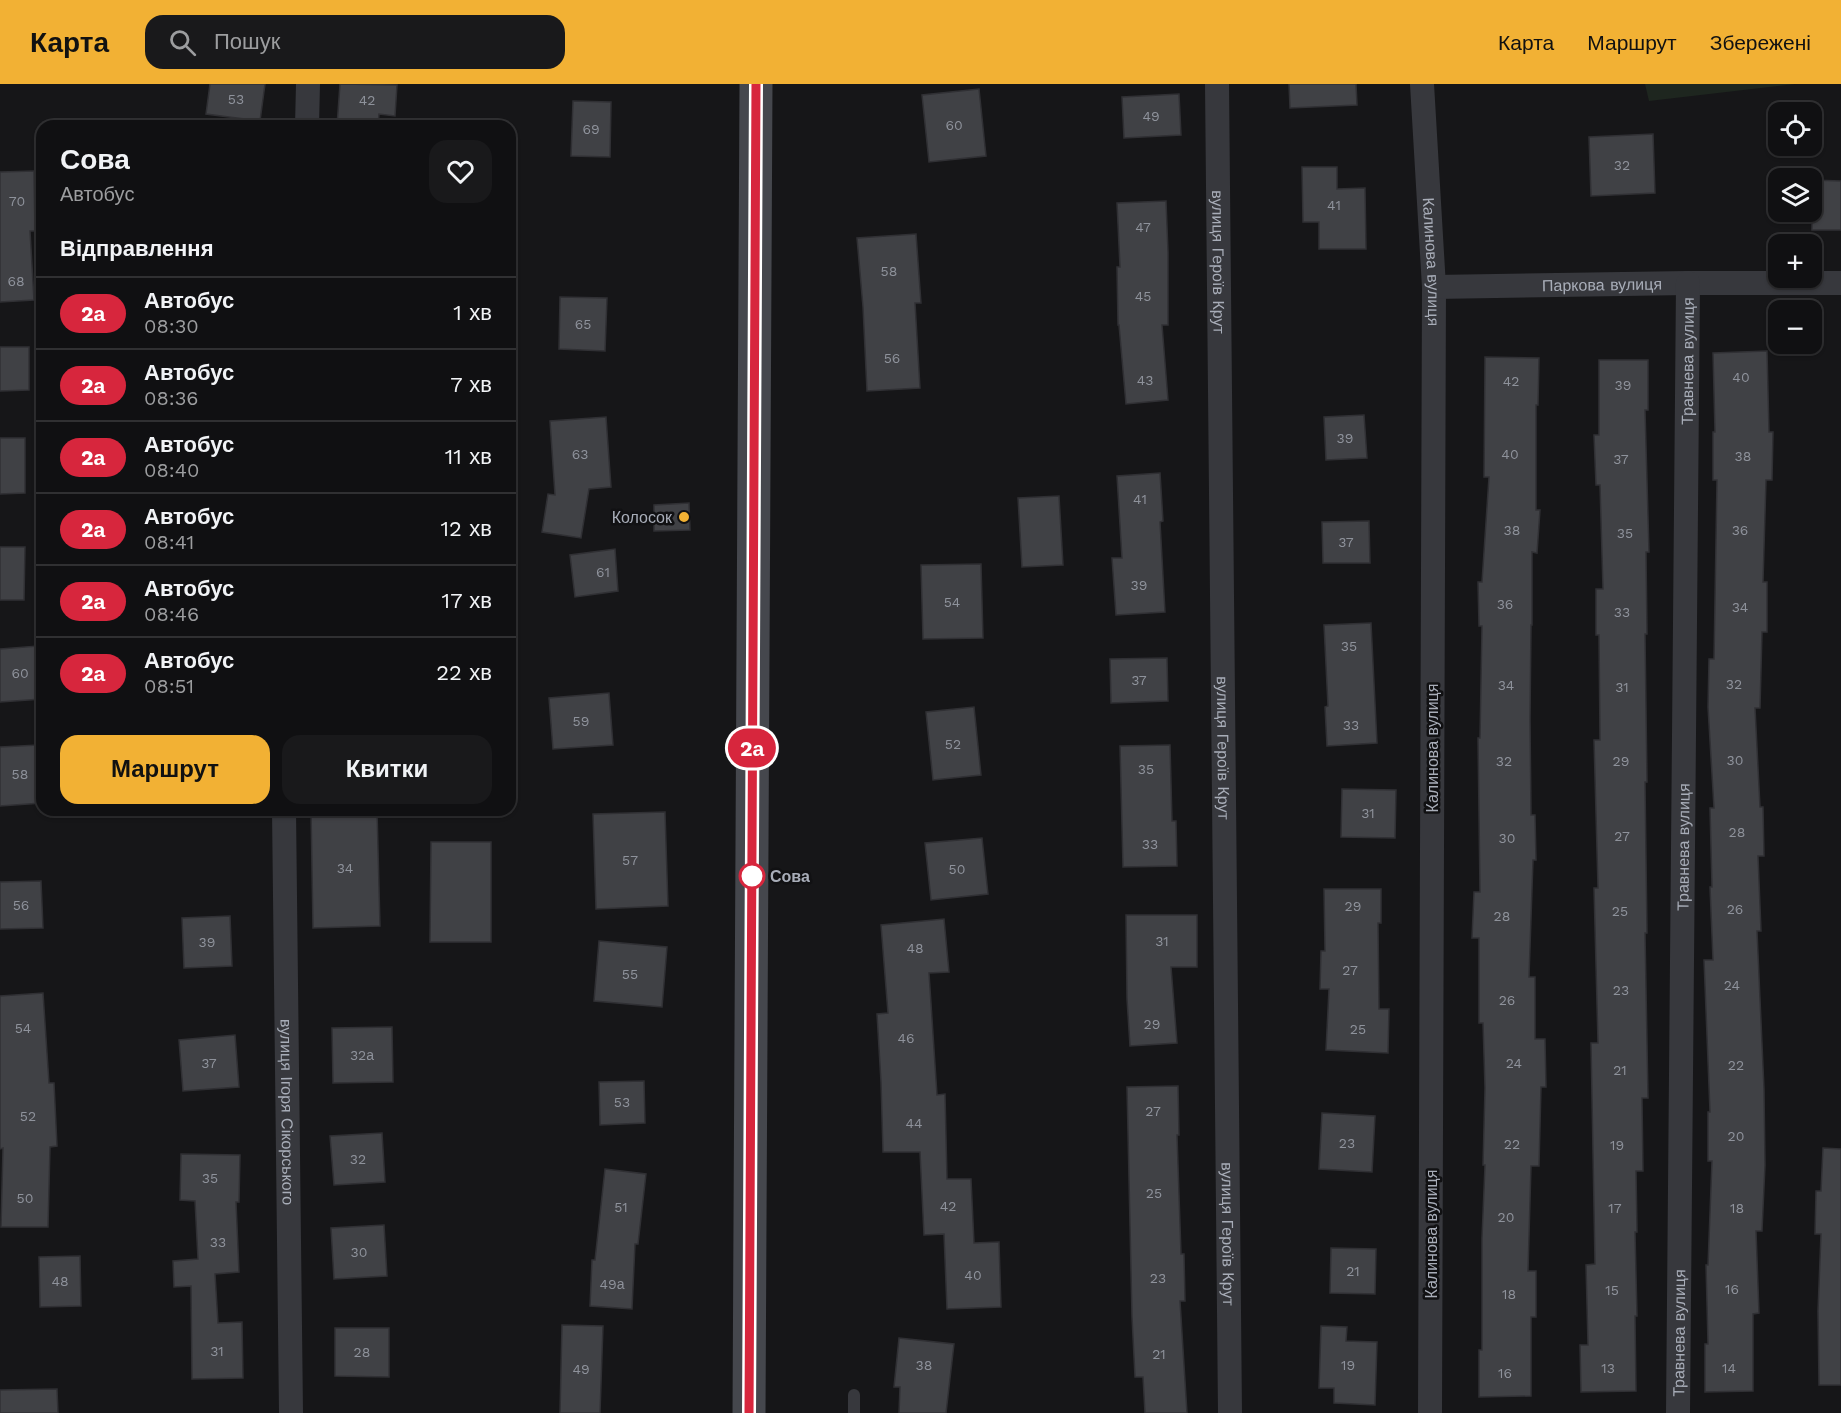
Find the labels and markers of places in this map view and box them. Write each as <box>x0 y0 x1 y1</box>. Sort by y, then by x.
place label: Колосок <box>612 508 673 527</box>
marker: Колосок <box>677 510 691 524</box>
marker: Сова <box>739 863 765 889</box>
place label: Сова <box>770 867 810 886</box>

